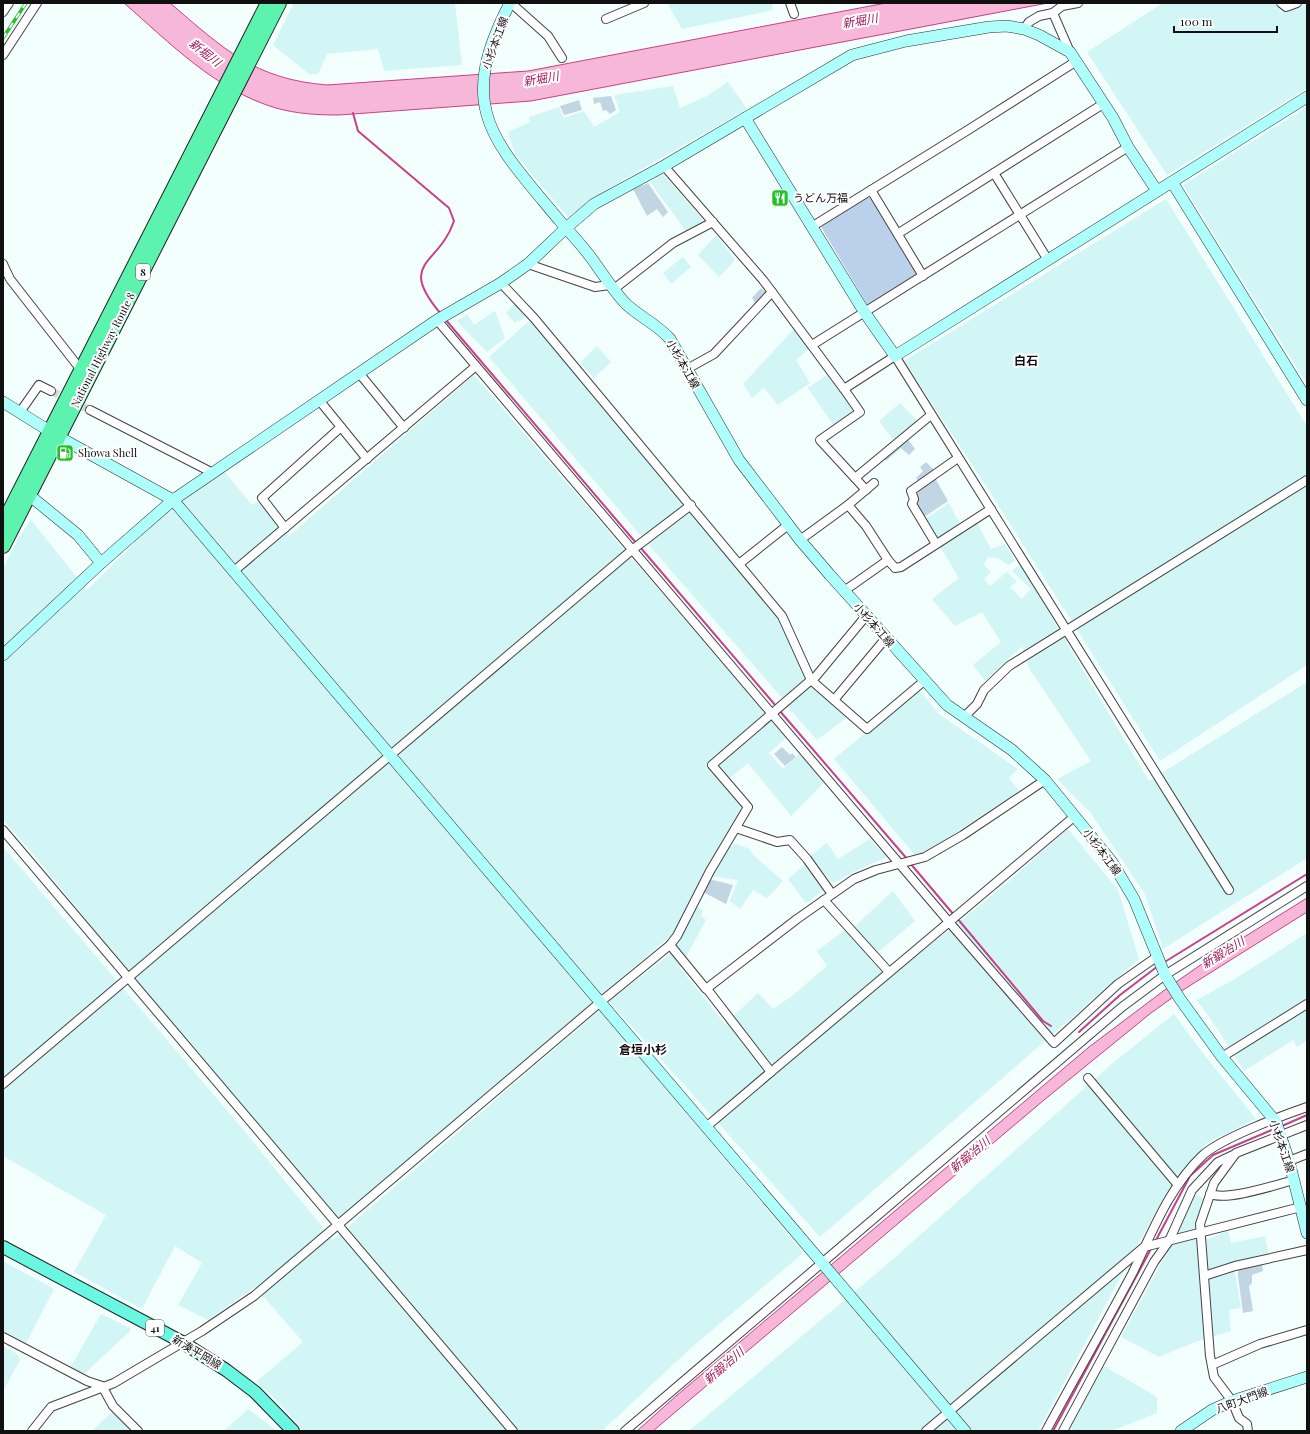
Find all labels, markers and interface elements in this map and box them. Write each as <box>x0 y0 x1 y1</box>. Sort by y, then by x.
scale bar <box>1174 8 1277 34</box>
water label: 新堀川 <box>841 9 881 31</box>
text: 100 m <box>1180 13 1213 29</box>
street label: 小杉本江線 <box>478 14 511 71</box>
water label: 新堀川 <box>187 35 226 71</box>
water label: 新堀川 <box>522 67 562 89</box>
restaurant icon: うどん万福 <box>770 188 790 208</box>
place label: うどん万福 <box>793 190 848 205</box>
road number: 8 <box>136 264 150 280</box>
street label: National Highway Route 8 <box>67 289 138 410</box>
street label: 小杉本江線 <box>663 336 704 391</box>
district label: 白石 <box>1014 352 1038 368</box>
fuel station icon: Showa Shell <box>55 443 75 463</box>
place label: Showa Shell <box>78 445 137 460</box>
street label: 小杉本江線 <box>850 599 898 650</box>
street label: 小杉本江線 <box>1080 825 1125 878</box>
water label: 新鍛冶川 <box>1198 932 1249 972</box>
district label: 倉垣小杉 <box>619 1041 667 1057</box>
street label: 小杉本江線 <box>1266 1117 1299 1174</box>
water label: 新鍛冶川 <box>946 1131 994 1176</box>
road number: 41 <box>146 1320 164 1336</box>
street label: 新湊平岡線 <box>170 1331 225 1372</box>
water label: 新鍛冶川 <box>700 1342 748 1387</box>
street label: 八町大門線 <box>1213 1383 1270 1416</box>

